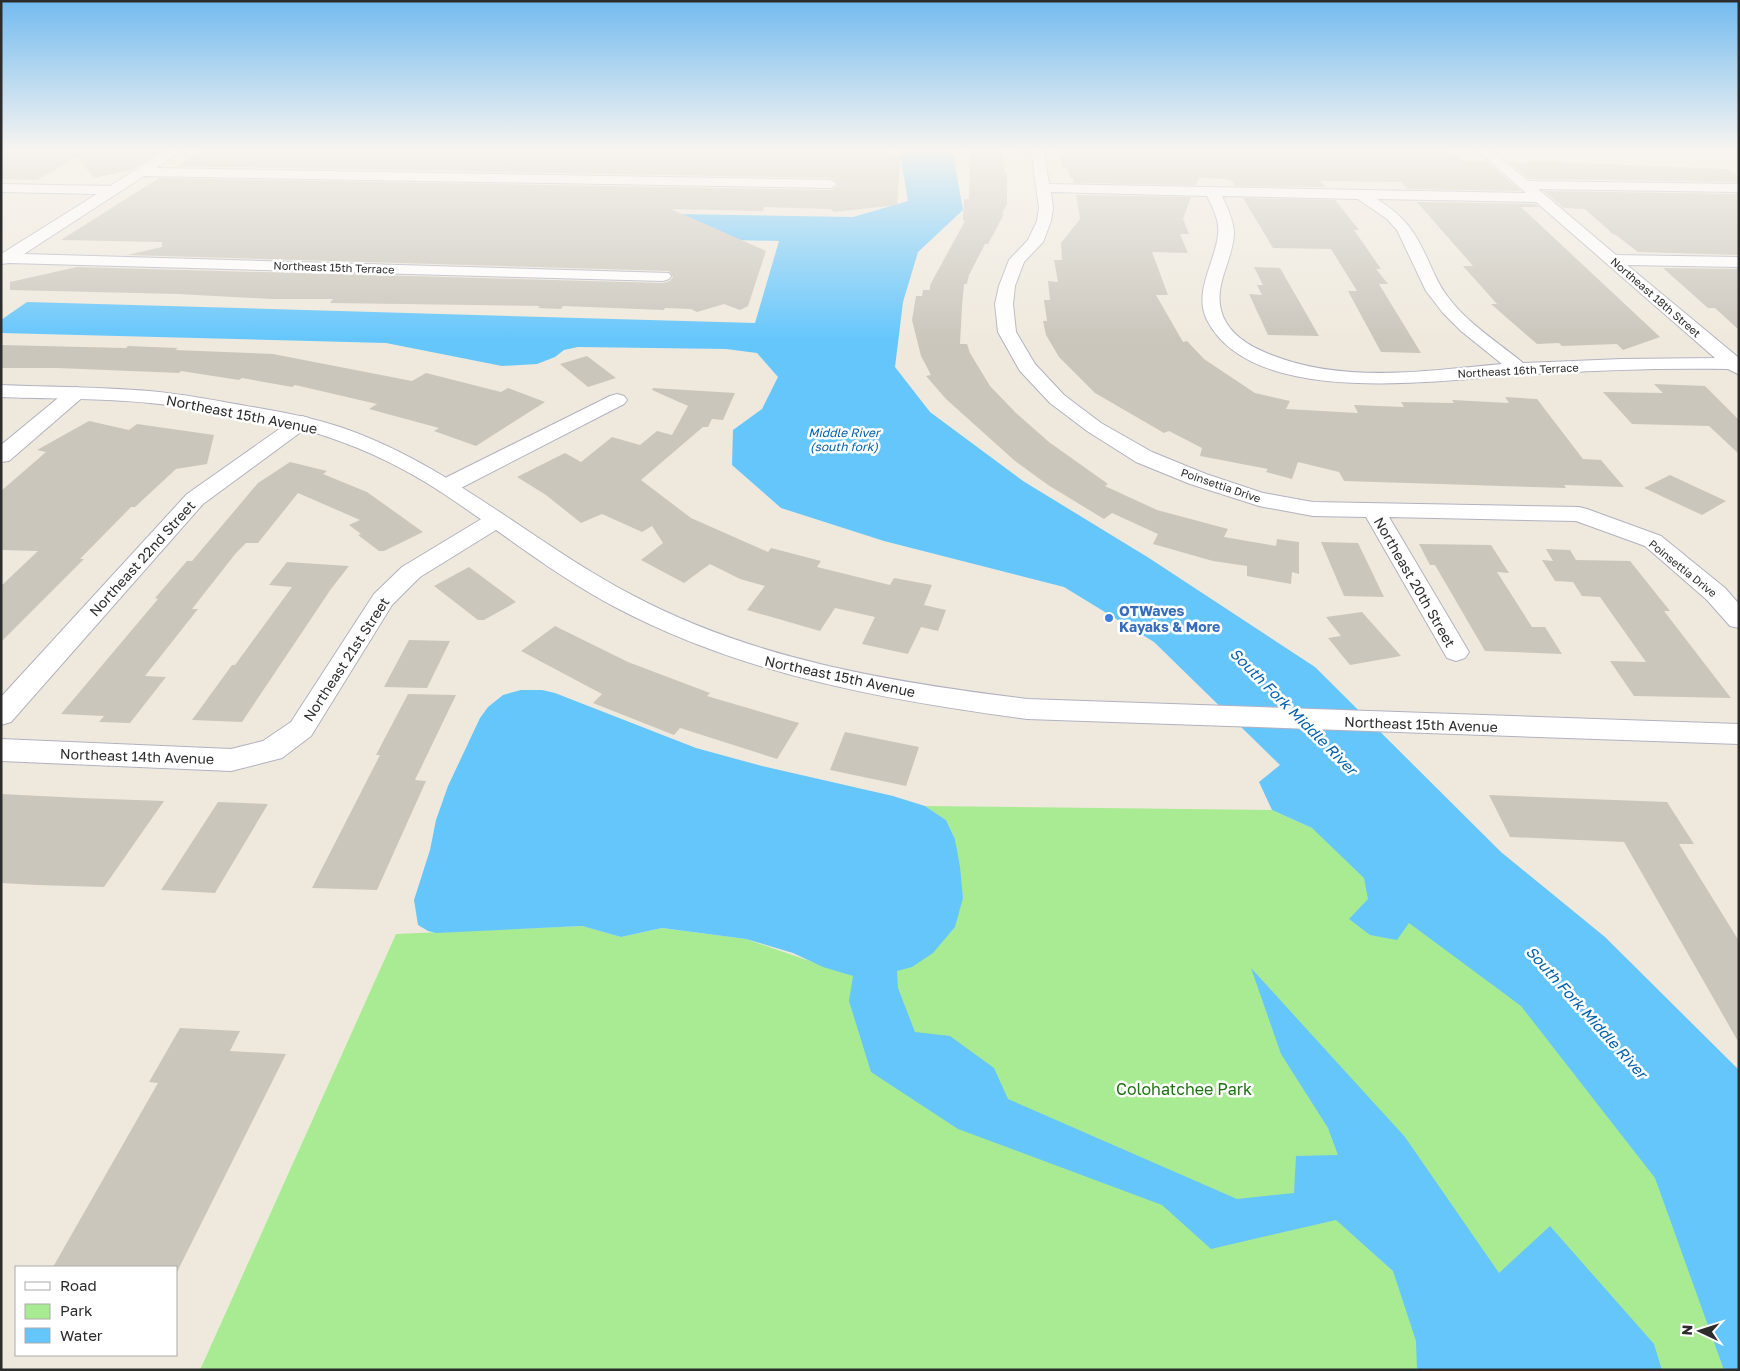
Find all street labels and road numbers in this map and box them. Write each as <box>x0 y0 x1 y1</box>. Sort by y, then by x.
street label: Northeast 18th Street <box>1608 254 1704 340</box>
street label: Northeast 15th Terrace <box>273 258 395 276</box>
street label: Northeast 16th Terrace <box>1457 360 1579 380</box>
street label: Northeast 15th Avenue <box>165 391 319 437</box>
street label: Poinsettia Drive <box>1179 465 1263 505</box>
street label: Northeast 22nd Street <box>86 497 198 619</box>
street label: Northeast 20th Street <box>1371 514 1459 650</box>
street label: Poinsettia Drive <box>1646 537 1720 599</box>
street label: Northeast 21st Street <box>300 594 392 724</box>
street label: Northeast 15th Avenue <box>763 652 917 700</box>
street label: Northeast 15th Avenue <box>1344 713 1498 735</box>
street label: Northeast 14th Avenue <box>60 745 214 767</box>

